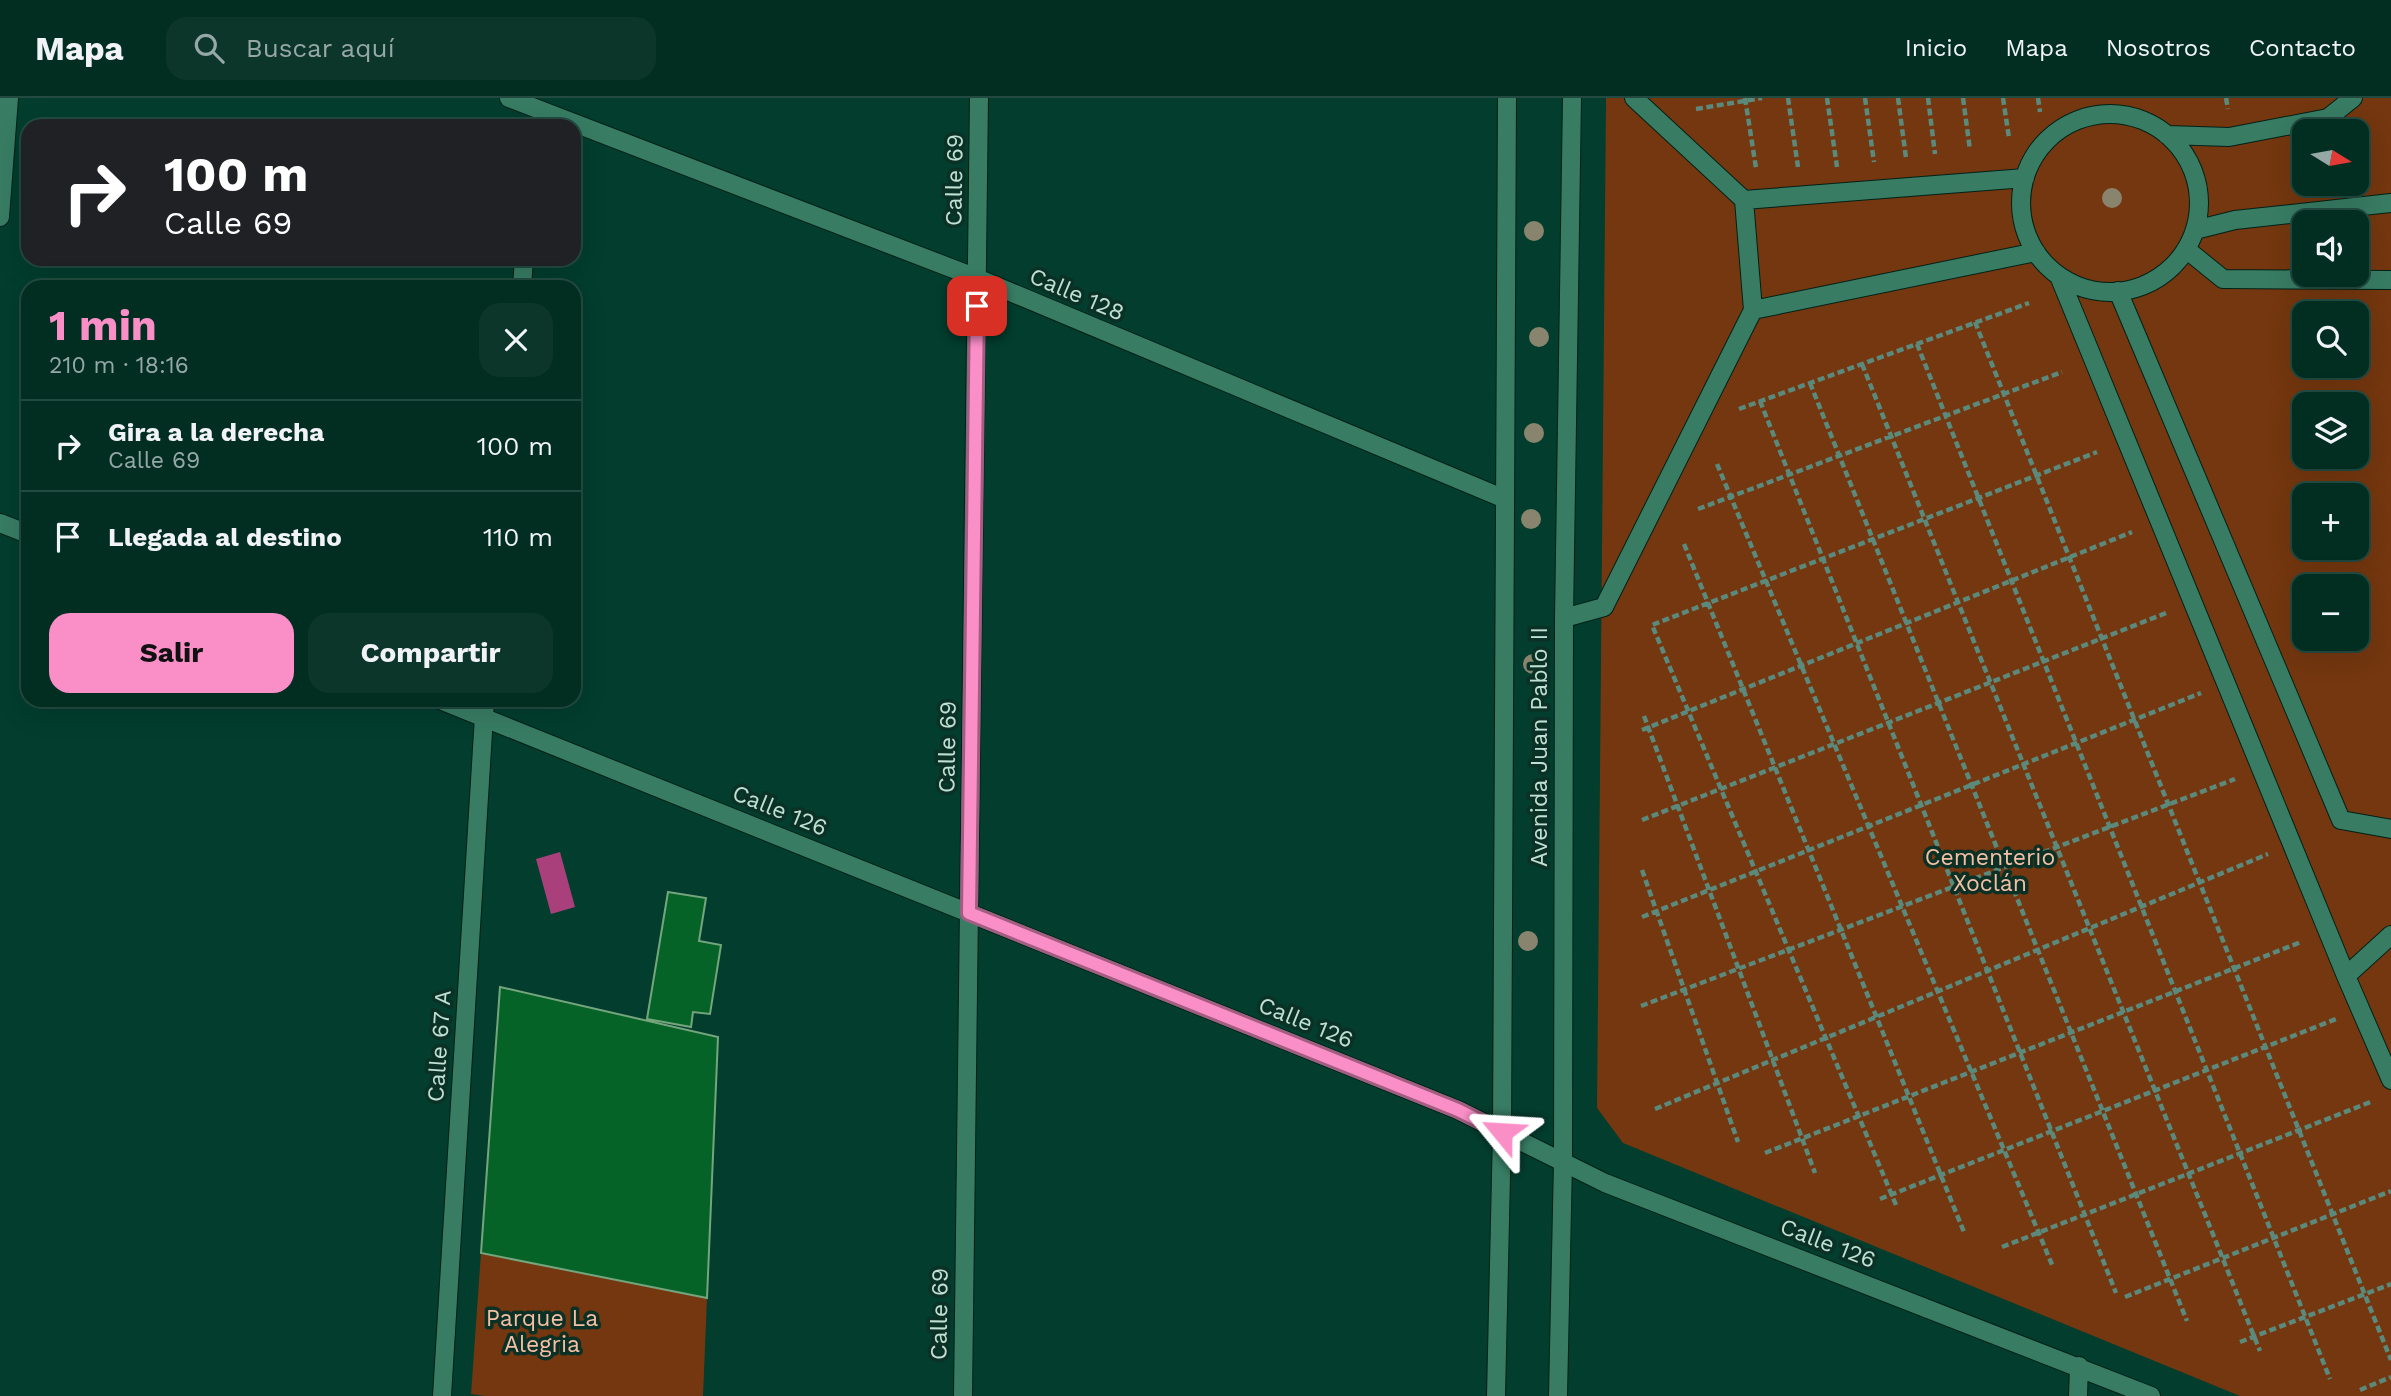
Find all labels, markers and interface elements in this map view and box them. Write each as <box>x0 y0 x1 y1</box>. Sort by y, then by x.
search box <box>166 17 656 80</box>
text: Mapa <box>35 29 124 68</box>
icon: search <box>190 29 228 67</box>
text: Buscar aquí <box>246 33 395 63</box>
text: Inicio <box>1905 34 1967 62</box>
text: Mapa <box>2005 34 2068 62</box>
text: Nosotros <box>2106 34 2211 62</box>
text: Contacto <box>2249 34 2356 62</box>
north arrow <box>2292 119 2370 196</box>
map controls <box>2292 119 2369 651</box>
street label: Calle 69 <box>940 134 969 226</box>
text: 100 m <box>164 145 308 203</box>
icon: right <box>49 147 140 238</box>
text: Calle 69 <box>164 204 292 242</box>
button: sound <box>2292 210 2369 287</box>
street label: Calle 128 <box>1025 262 1128 326</box>
pin <box>947 276 1007 336</box>
icon: arrive <box>958 287 996 325</box>
text: 1 min <box>49 301 157 350</box>
button: search <box>2292 301 2369 378</box>
button: close <box>479 303 553 377</box>
text: 210 m · 18:16 <box>49 352 189 379</box>
button: layers <box>2292 392 2369 469</box>
text: Gira a la derecha <box>108 417 324 447</box>
icon: right <box>49 427 87 465</box>
text: 100 m <box>477 431 553 461</box>
text: Calle 69 <box>108 447 200 474</box>
button: + <box>2292 483 2369 560</box>
icon: arrive <box>49 518 87 556</box>
text: Llegada al destino <box>108 522 342 552</box>
text: 110 m <box>483 522 553 552</box>
button: − <box>2292 574 2369 651</box>
button: Salir <box>49 613 294 693</box>
button: Compartir <box>308 613 553 693</box>
street label: Avenida Juan Pablo II <box>1526 627 1553 867</box>
street label: Calle 69 <box>933 701 962 793</box>
street label: Calle 126 <box>728 779 831 842</box>
park label: Cementerio Xoclán <box>1925 844 2055 897</box>
street label: Calle 67 A <box>422 989 457 1103</box>
street label: Calle 126 <box>1254 991 1357 1054</box>
position arrow <box>1465 1095 1539 1169</box>
street label: Calle 126 <box>1776 1213 1879 1274</box>
street label: Calle 69 <box>925 1268 954 1360</box>
park label: Parque La Alegria <box>486 1305 598 1358</box>

